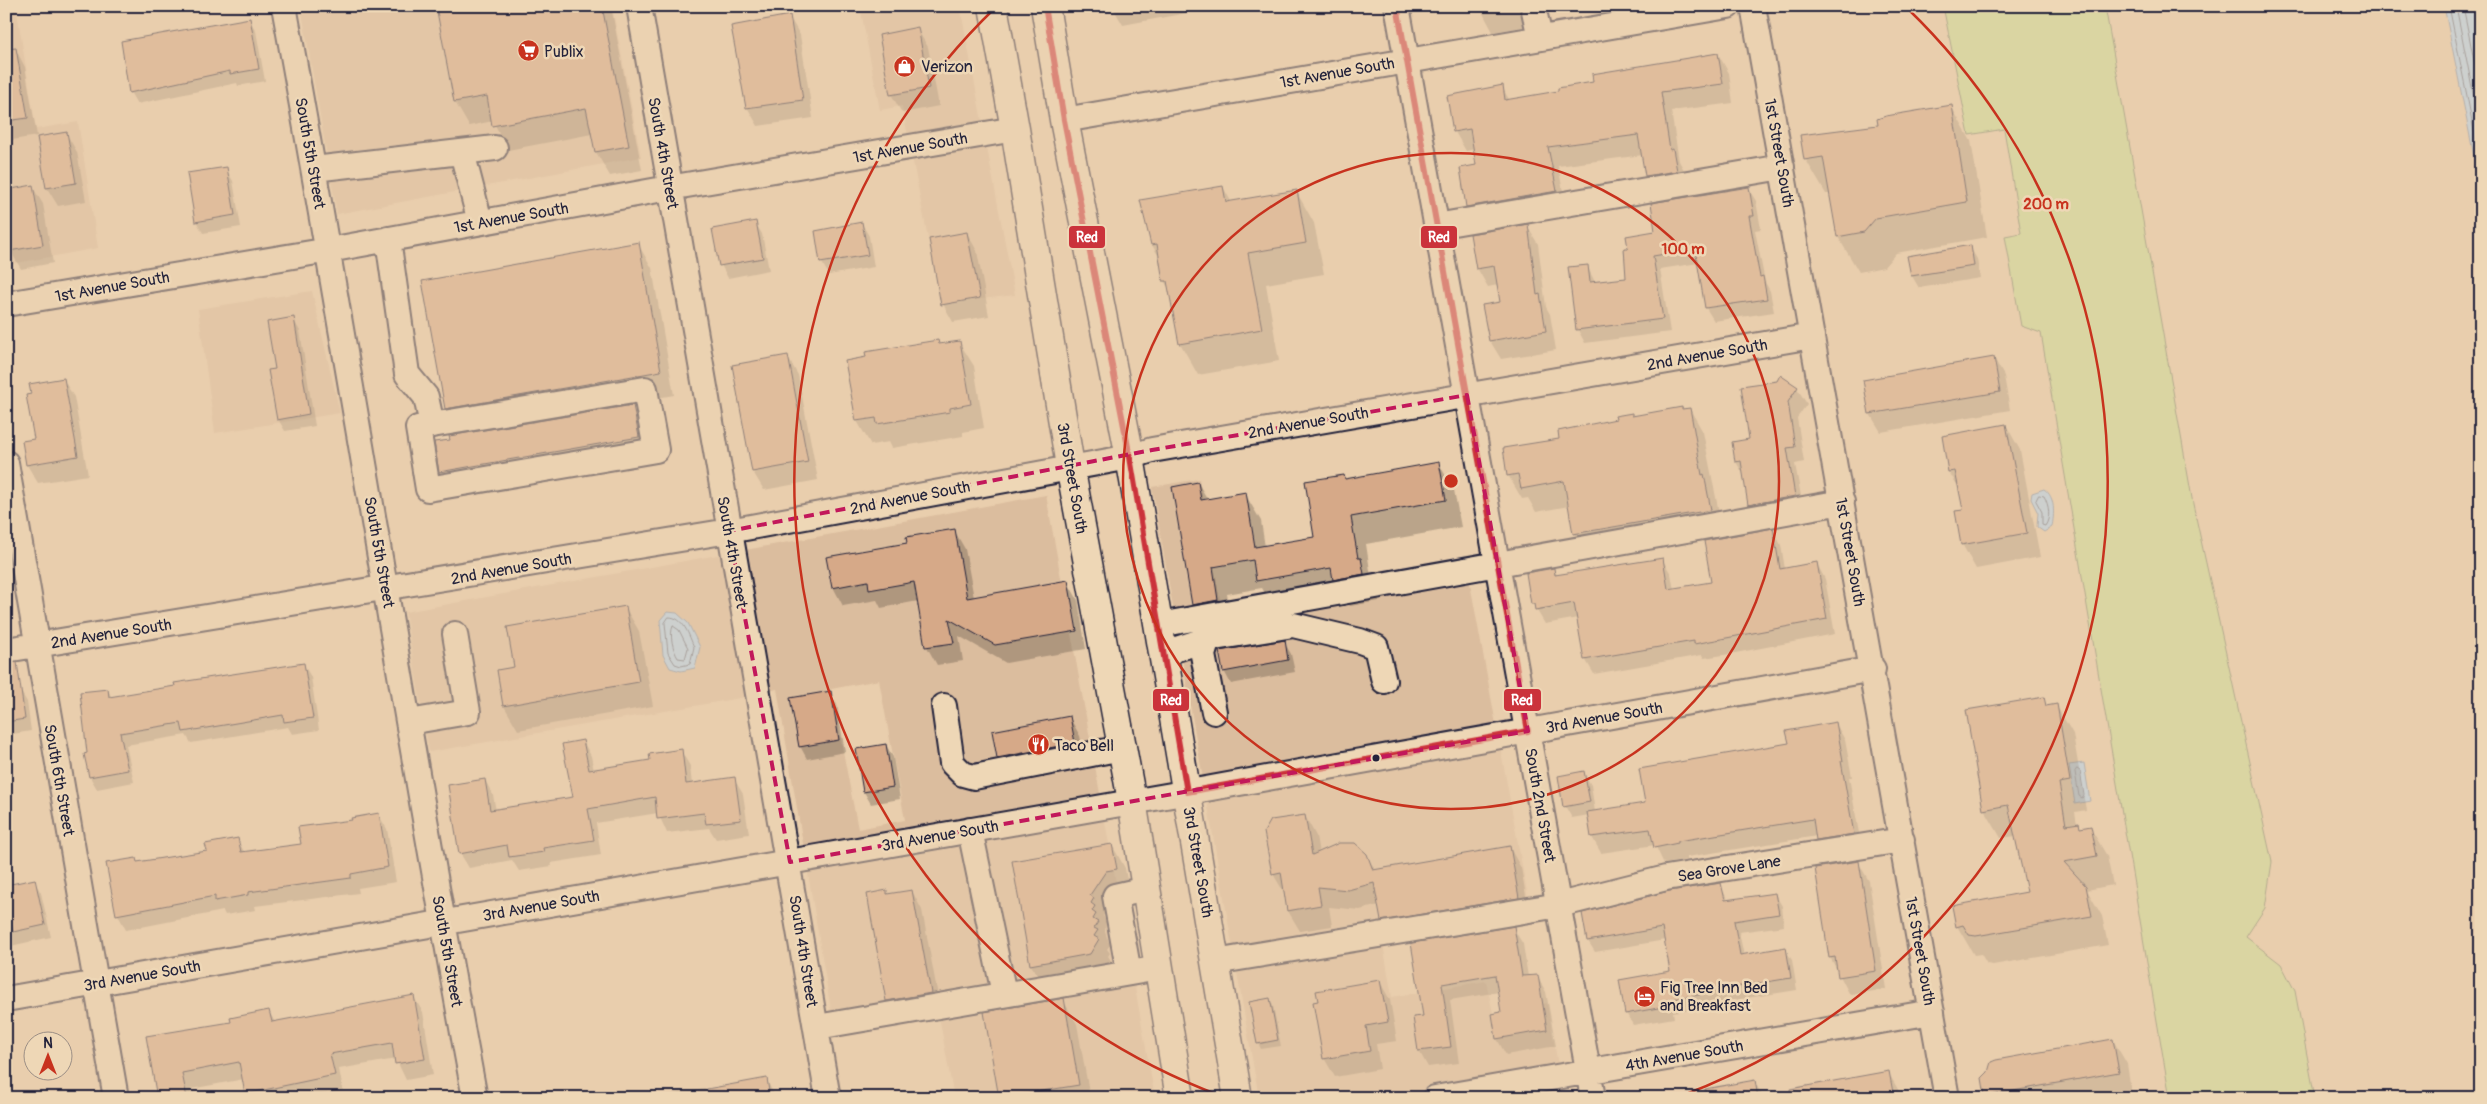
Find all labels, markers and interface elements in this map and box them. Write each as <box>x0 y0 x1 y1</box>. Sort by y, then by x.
supermarket icon: Publix <box>516 39 540 63</box>
place label: Publix <box>544 42 583 62</box>
street label: 1st Avenue South <box>1278 53 1396 93</box>
shop icon: Verizon <box>893 54 917 78</box>
place label: Verizon <box>921 57 973 77</box>
street label: South 5th Street <box>290 96 330 211</box>
street label: South 4th Street <box>643 96 683 211</box>
street label: 1st Street South <box>1760 97 1798 209</box>
street label: 1st Avenue South <box>851 128 969 168</box>
text: 200 m <box>2023 195 2069 214</box>
street label: 1st Avenue South <box>452 198 570 238</box>
line badge: Red <box>1068 225 1106 249</box>
line badge: Red <box>1420 225 1458 249</box>
text: Red <box>1076 229 1098 246</box>
text: Red <box>1428 229 1450 246</box>
text: 100 m <box>1662 240 1704 259</box>
street label: 1st Avenue South <box>53 267 171 307</box>
street label: 2nd Avenue South <box>1645 335 1769 375</box>
street label: 2nd Avenue South <box>1246 403 1370 443</box>
street label: 3rd Street South <box>1052 421 1092 535</box>
centre of rings <box>1442 472 1460 490</box>
street label: 2nd Avenue South <box>848 477 972 519</box>
street label: South 5th Street <box>359 495 399 610</box>
street label: South 4th Street <box>712 495 752 610</box>
street label: 1st Street South <box>1831 496 1869 608</box>
street label: 2nd Avenue South <box>449 549 573 589</box>
street label: 2nd Avenue South <box>49 615 173 653</box>
line badge: Red <box>1152 688 1190 712</box>
line badge: Red <box>1503 688 1542 712</box>
text: Red <box>1160 692 1182 709</box>
text: Red <box>1511 692 1533 709</box>
street label: 3rd Avenue South <box>1544 698 1664 738</box>
street label: South 6th Street <box>39 723 79 838</box>
restaurant icon: Taco Bell <box>1026 733 1050 757</box>
place label: Taco Bell <box>1054 736 1114 756</box>
street label: South 2nd Street <box>1520 746 1560 865</box>
unlabelled marker <box>1371 753 1381 763</box>
street label: 3rd Street South <box>1178 805 1218 919</box>
street label: 3rd Avenue South <box>880 816 1000 856</box>
street label: Sea Grove Lane <box>1676 851 1782 887</box>
street label: 3rd Avenue South <box>481 886 601 926</box>
street label: South 5th Street <box>427 894 467 1009</box>
street label: South 4th Street <box>784 894 822 1009</box>
street label: 1st Street South <box>1901 895 1939 1007</box>
street label: 3rd Avenue South <box>82 956 202 996</box>
place label: Fig Tree Inn Bed and Breakfast <box>1660 978 1768 1016</box>
hotel icon: Fig Tree Inn Bed and Breakfast <box>1632 984 1656 1008</box>
north arrow <box>22 1032 72 1082</box>
text: N <box>43 1035 53 1052</box>
street label: 4th Avenue South <box>1624 1036 1745 1076</box>

